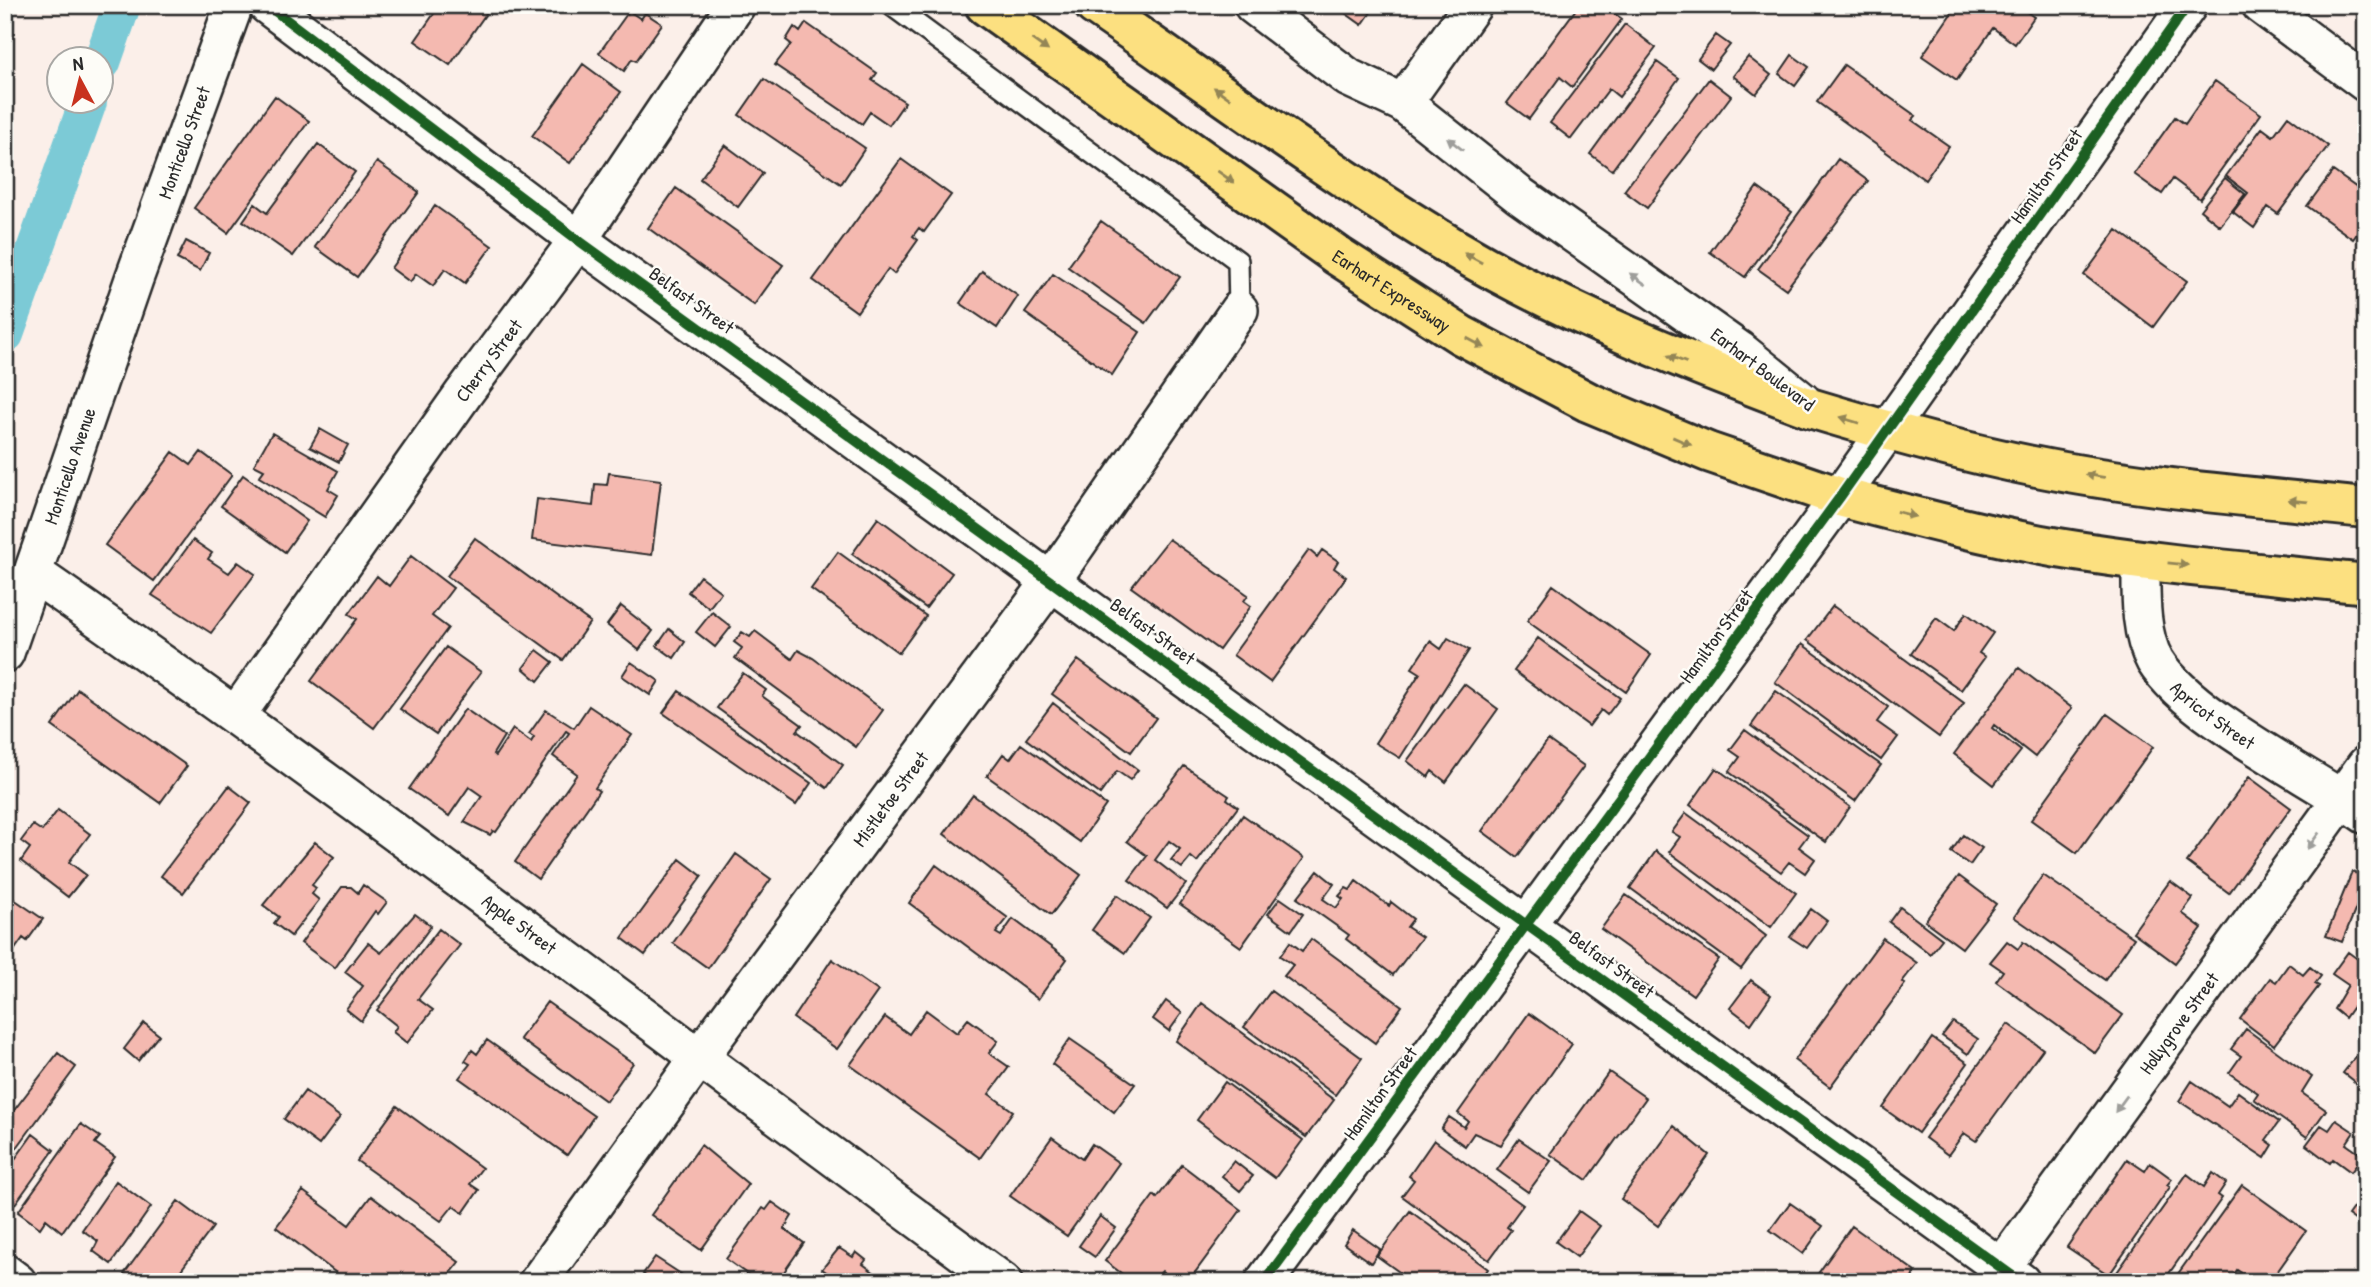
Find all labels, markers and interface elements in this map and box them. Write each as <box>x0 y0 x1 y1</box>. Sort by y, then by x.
one-way arrow <box>1031 38 1049 52</box>
north arrow <box>46 46 116 116</box>
text: N <box>71 50 85 77</box>
street label: Monticello Street <box>151 82 216 202</box>
one-way arrow <box>1212 87 1231 100</box>
street label: Hamilton Street <box>2004 123 2088 228</box>
one-way arrow <box>1446 138 1464 152</box>
one-way arrow <box>1217 170 1235 184</box>
street label: Earhart Expressway <box>1328 243 1456 338</box>
one-way arrow <box>1463 253 1483 264</box>
street label: Belfast Street <box>644 260 740 340</box>
one-way arrow <box>1629 272 1647 286</box>
street label: Cherry Street <box>449 313 528 407</box>
street label: Earhart Boulevard <box>1706 321 1821 417</box>
one-way arrow <box>1467 337 1487 349</box>
one-way arrow <box>1667 353 1688 364</box>
street label: Monticello Avenue <box>37 404 102 528</box>
one-way arrow <box>1838 414 1859 424</box>
one-way arrow <box>1671 436 1692 447</box>
one-way arrow <box>2084 470 2106 481</box>
one-way arrow <box>2287 495 2309 506</box>
one-way arrow <box>1895 509 1917 520</box>
one-way arrow <box>2167 559 2189 570</box>
street label: Hamilton Street <box>1673 584 1759 688</box>
street label: Belfast Street <box>1105 591 1201 671</box>
street label: Apricot Street <box>2165 675 2260 756</box>
street label: Mistletoe Street <box>846 745 934 852</box>
one-way arrow <box>2306 832 2320 850</box>
street label: Apple Street <box>477 888 563 961</box>
street label: Belfast Street <box>1564 924 1660 1004</box>
street label: Hollygrove Street <box>2133 966 2225 1079</box>
street label: Hamilton Street <box>1337 1041 1423 1145</box>
one-way arrow <box>2114 1095 2128 1113</box>

